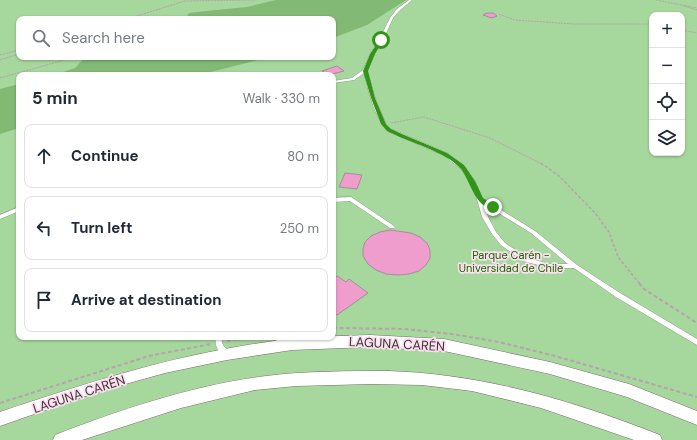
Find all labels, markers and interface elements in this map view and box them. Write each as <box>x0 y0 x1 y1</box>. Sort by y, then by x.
map controls <box>649 12 685 156</box>
button: + <box>649 12 685 48</box>
search box <box>16 16 336 60</box>
icon: search <box>30 27 52 49</box>
text: Search here <box>62 28 145 48</box>
route start <box>372 31 390 49</box>
button: − <box>649 48 685 84</box>
button: locate <box>649 84 685 120</box>
text: 5 min <box>32 87 78 109</box>
text: Walk · 330 m <box>243 90 320 107</box>
button: layers <box>649 120 685 156</box>
icon: ahead <box>33 145 55 167</box>
text: Continue <box>71 146 139 166</box>
text: 80 m <box>287 148 319 165</box>
route end <box>484 198 502 216</box>
icon: left <box>33 217 55 239</box>
text: Turn left <box>71 218 132 238</box>
text: 250 m <box>280 220 319 237</box>
park label: Parque Carén - Universidad de Chile <box>459 248 563 275</box>
icon: arrive <box>33 289 55 311</box>
text: Arrive at destination <box>71 290 222 310</box>
street label: LAGUNA CARÉN <box>349 332 446 355</box>
street label: LAGUNA CARÉN <box>30 370 127 417</box>

